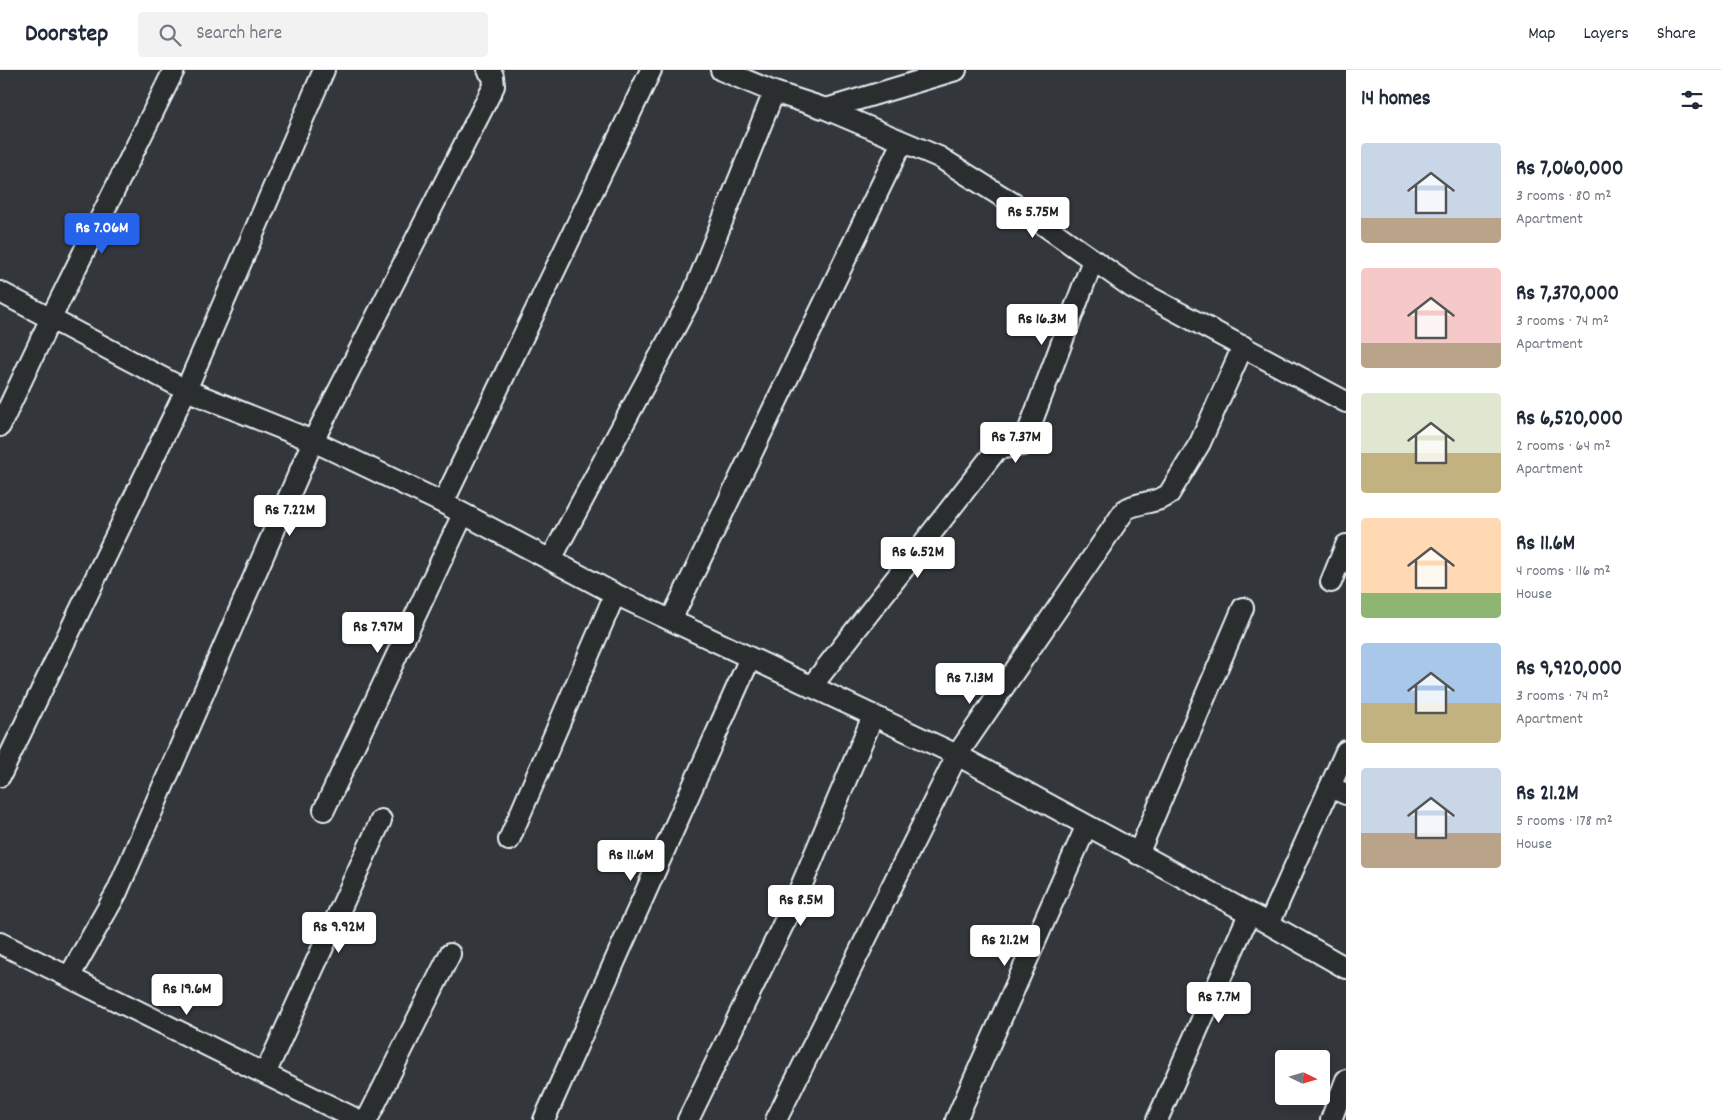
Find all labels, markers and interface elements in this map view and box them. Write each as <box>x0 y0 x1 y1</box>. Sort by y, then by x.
search box <box>138 12 488 57</box>
text: Doorstep <box>25 18 108 52</box>
icon: search <box>156 21 184 49</box>
text: Search here <box>196 21 282 48</box>
text: Map <box>1528 22 1555 47</box>
text: Layers <box>1583 22 1629 47</box>
text: Share <box>1657 22 1696 47</box>
text: 14 homes <box>1361 85 1431 115</box>
icon: filters <box>1678 86 1706 114</box>
text: Rs 7,060,000 <box>1516 155 1623 185</box>
icon: home <box>1401 163 1461 223</box>
text: 3 rooms · 80 m² <box>1516 185 1611 208</box>
pin: Rs 5.75M <box>981 196 1085 239</box>
text: Rs 5.75M <box>1007 201 1059 224</box>
text: Apartment <box>1516 208 1583 231</box>
pin: Rs 7.06M <box>50 212 154 255</box>
text: Rs 7.06M <box>76 217 128 240</box>
text: Rs 7,370,000 <box>1516 280 1619 310</box>
icon: home <box>1401 288 1461 348</box>
pin: Rs 16.3M <box>990 304 1094 346</box>
text: Rs 16.3M <box>1018 308 1066 331</box>
text: 3 rooms · 74 m² <box>1516 310 1609 333</box>
text: Apartment <box>1516 333 1583 356</box>
text: Rs 6,520,000 <box>1516 405 1623 435</box>
icon: home <box>1401 413 1461 473</box>
pin: Rs 7.37M <box>964 422 1068 464</box>
text: Rs 7.37M <box>991 426 1041 449</box>
text: 2 rooms · 64 m² <box>1516 435 1611 458</box>
text: Apartment <box>1516 458 1583 481</box>
pin: Rs 7.22M <box>238 494 342 537</box>
text: Rs 7.22M <box>265 499 315 522</box>
text: Rs 11.6M <box>1516 530 1575 560</box>
pin: Rs 6.52M <box>866 536 970 579</box>
icon: home <box>1401 538 1461 598</box>
text: Rs 6.52M <box>892 541 944 564</box>
text: 4 rooms · 116 m² <box>1516 560 1611 583</box>
text: House <box>1516 583 1552 606</box>
pin: Rs 7.97M <box>326 612 430 654</box>
text: Rs 7.97M <box>353 616 403 639</box>
text: Rs 9,920,000 <box>1516 655 1622 685</box>
pin: Rs 7.13M <box>918 662 1022 705</box>
icon: home <box>1401 663 1461 723</box>
text: Rs 7.13M <box>947 667 993 690</box>
text: 3 rooms · 74 m² <box>1516 685 1609 708</box>
text: Apartment <box>1516 708 1583 731</box>
text: Rs 21.2M <box>1516 780 1579 810</box>
icon: home <box>1401 788 1461 848</box>
text: 5 rooms · 178 m² <box>1516 810 1613 833</box>
text: House <box>1516 833 1552 856</box>
pin: Rs 11.6M <box>579 840 683 882</box>
text: Rs 11.6M <box>608 844 654 867</box>
pin: Rs 8.5M <box>755 884 847 927</box>
text: Rs 8.5M <box>779 889 823 912</box>
pin: Rs 9.92M <box>287 912 391 954</box>
text: Rs 9.92M <box>313 916 365 939</box>
pin: Rs 21.2M <box>953 924 1057 967</box>
text: Rs 21.2M <box>981 929 1029 952</box>
pin: Rs 19.6M <box>135 974 239 1016</box>
text: Rs 19.6M <box>163 978 211 1001</box>
pin: Rs 7.7M <box>1173 982 1265 1024</box>
text: Rs 7.7M <box>1198 986 1240 1009</box>
north arrow <box>1275 1050 1330 1105</box>
map controls <box>1275 1050 1330 1105</box>

